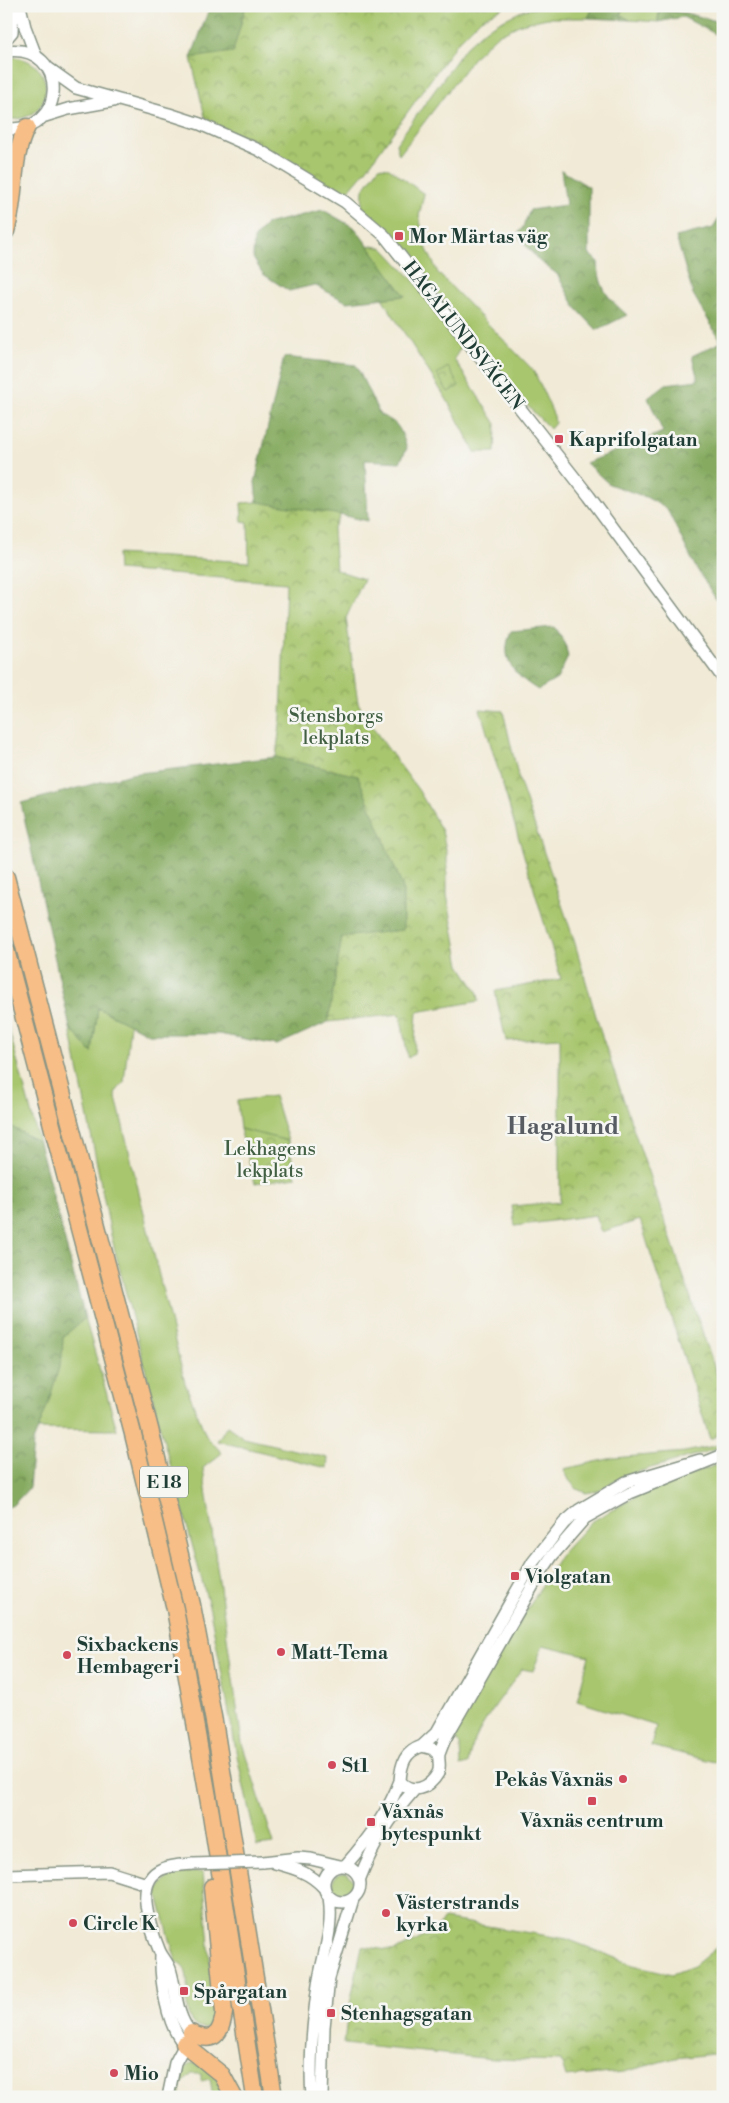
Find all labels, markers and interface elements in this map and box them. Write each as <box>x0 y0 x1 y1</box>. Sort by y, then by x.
place label: Mor Märtas väg <box>409 225 549 249</box>
marker: Mor Märtas väg <box>393 230 405 242</box>
street label: HAGALUNDSVÄGEN <box>397 255 530 415</box>
place label: Kaprifolgatan <box>569 428 698 452</box>
marker: Kaprifolgatan <box>553 433 565 445</box>
park label: Stensborgs lekplats <box>289 704 383 750</box>
district label: Hagalund <box>507 1112 619 1142</box>
park label: Lekhagens lekplats <box>224 1137 316 1183</box>
road number: E 18 <box>140 1466 188 1498</box>
place label: Violgatan <box>524 1565 611 1589</box>
marker: Violgatan <box>509 1570 521 1582</box>
place label: Sixbackens Hembageri <box>77 1633 179 1679</box>
place label: Matt-Tema <box>291 1641 389 1665</box>
marker: Matt-Tema <box>275 1646 287 1658</box>
marker: Sixbackens Hembageri <box>61 1649 73 1661</box>
place label: St1 <box>342 1754 369 1778</box>
marker: St1 <box>326 1759 338 1771</box>
place label: Pekås Våxnäs <box>495 1768 613 1792</box>
marker: Pekås Våxnäs <box>617 1773 629 1785</box>
marker: Våxnäs centrum <box>586 1795 598 1807</box>
place label: Våxnås bytespunkt <box>380 1800 482 1846</box>
place label: Våxnäs centrum <box>519 1809 664 1833</box>
marker: Våxnås bytespunkt <box>365 1816 377 1828</box>
place label: Västerstrands kyrka <box>395 1891 519 1937</box>
marker: Västerstrands kyrka <box>380 1907 392 1919</box>
place label: Circle K <box>83 1912 157 1936</box>
marker: Circle K <box>67 1917 79 1929</box>
place label: Spårgatan <box>194 1980 287 2004</box>
marker: Spårgatan <box>178 1985 190 1997</box>
place label: Stenhagsgatan <box>341 2002 472 2026</box>
marker: Stenhagsgatan <box>325 2007 337 2019</box>
place label: Mio <box>124 2062 159 2086</box>
marker: Mio <box>108 2067 120 2079</box>

